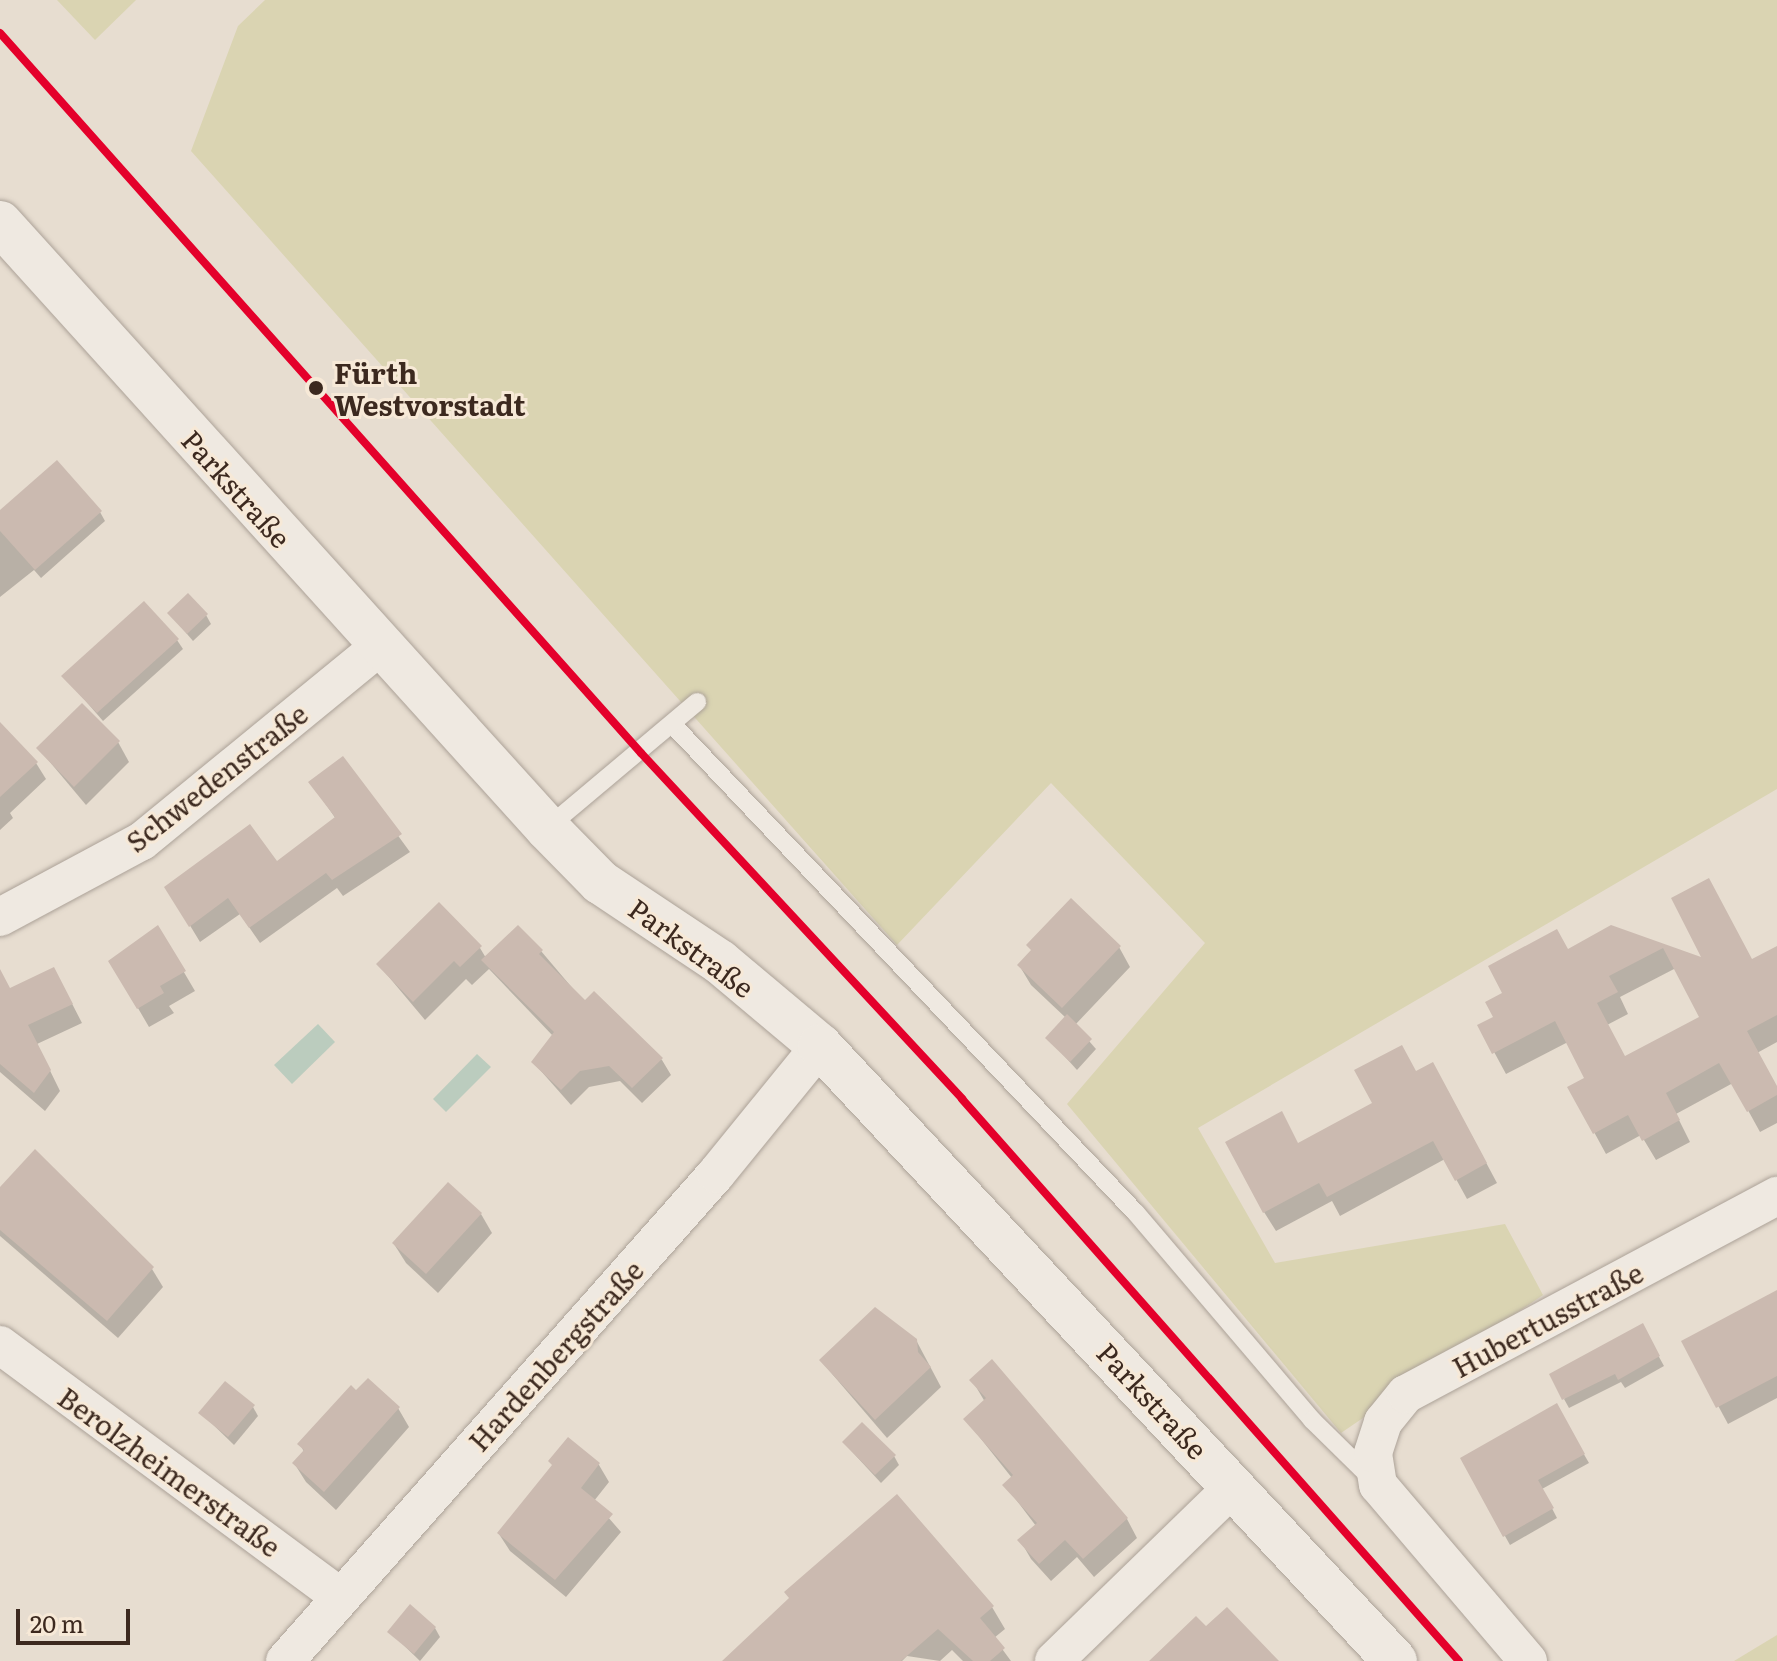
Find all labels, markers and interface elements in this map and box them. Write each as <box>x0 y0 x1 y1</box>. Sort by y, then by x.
place label: Fürth Westvorstadt <box>334 355 525 421</box>
marker: Fürth Westvorstadt <box>305 377 327 399</box>
street label: Parkstraße <box>176 422 298 554</box>
street label: Schwedenstraße <box>119 696 313 858</box>
street label: Parkstraße <box>623 890 761 1004</box>
street label: Hardenbergstraße <box>461 1253 649 1457</box>
street label: Hubertusstraße <box>1446 1255 1648 1383</box>
street label: Parkstraße <box>1091 1335 1215 1465</box>
street label: Berolzheimerstraße <box>52 1379 288 1563</box>
scale bar <box>20 1593 134 1643</box>
text: 20 m <box>30 1605 84 1640</box>

